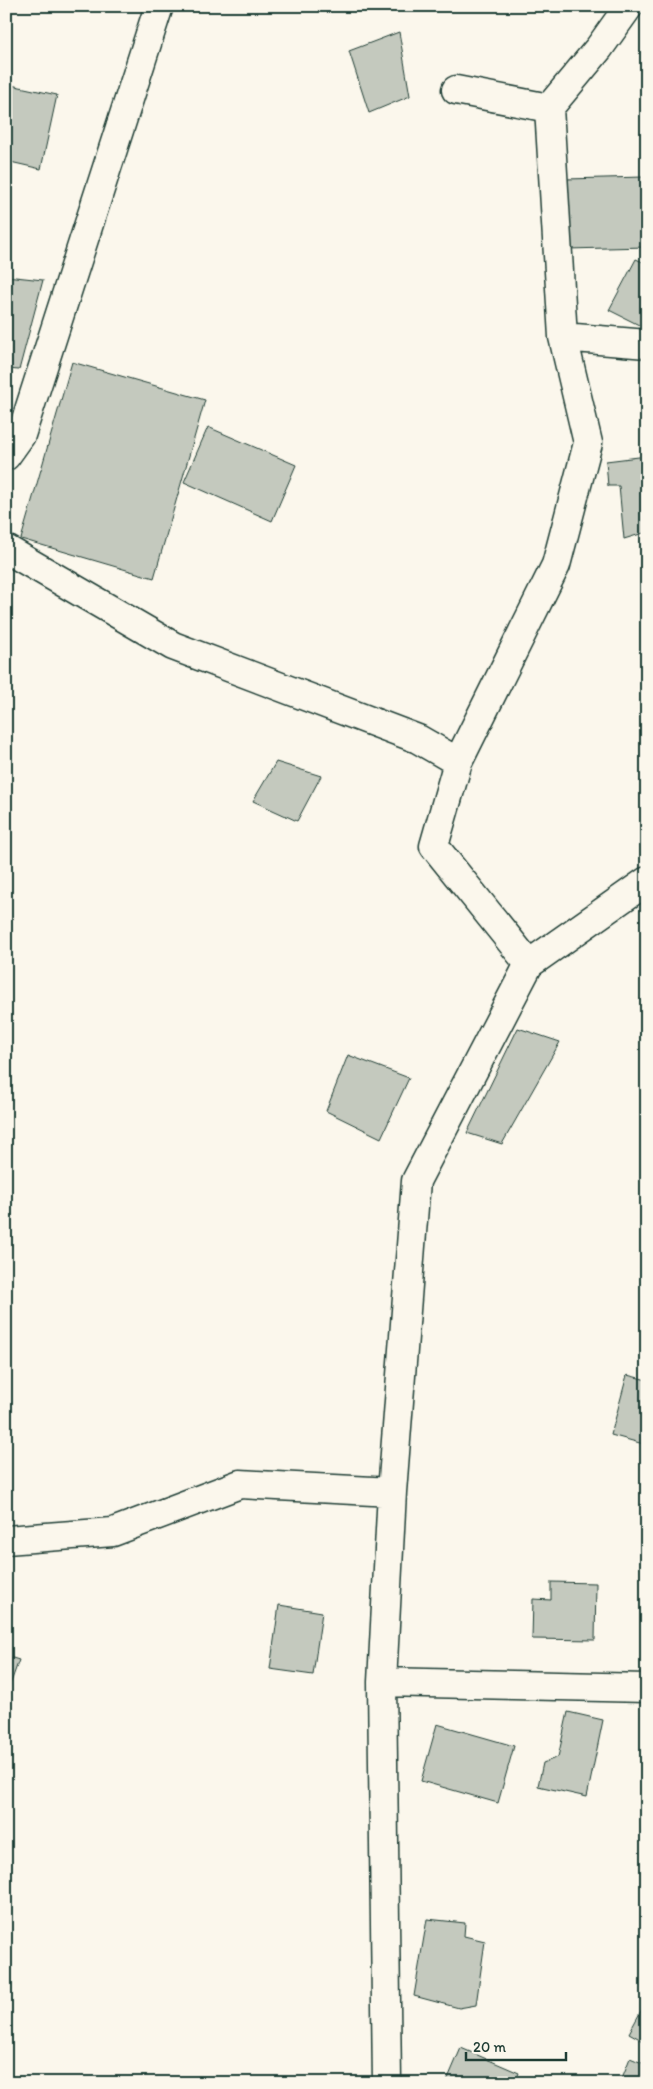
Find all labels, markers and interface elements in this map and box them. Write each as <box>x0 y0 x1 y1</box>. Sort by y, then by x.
scale bar <box>466 2029 566 2061</box>
text: 20 m <box>473 2038 507 2056</box>

